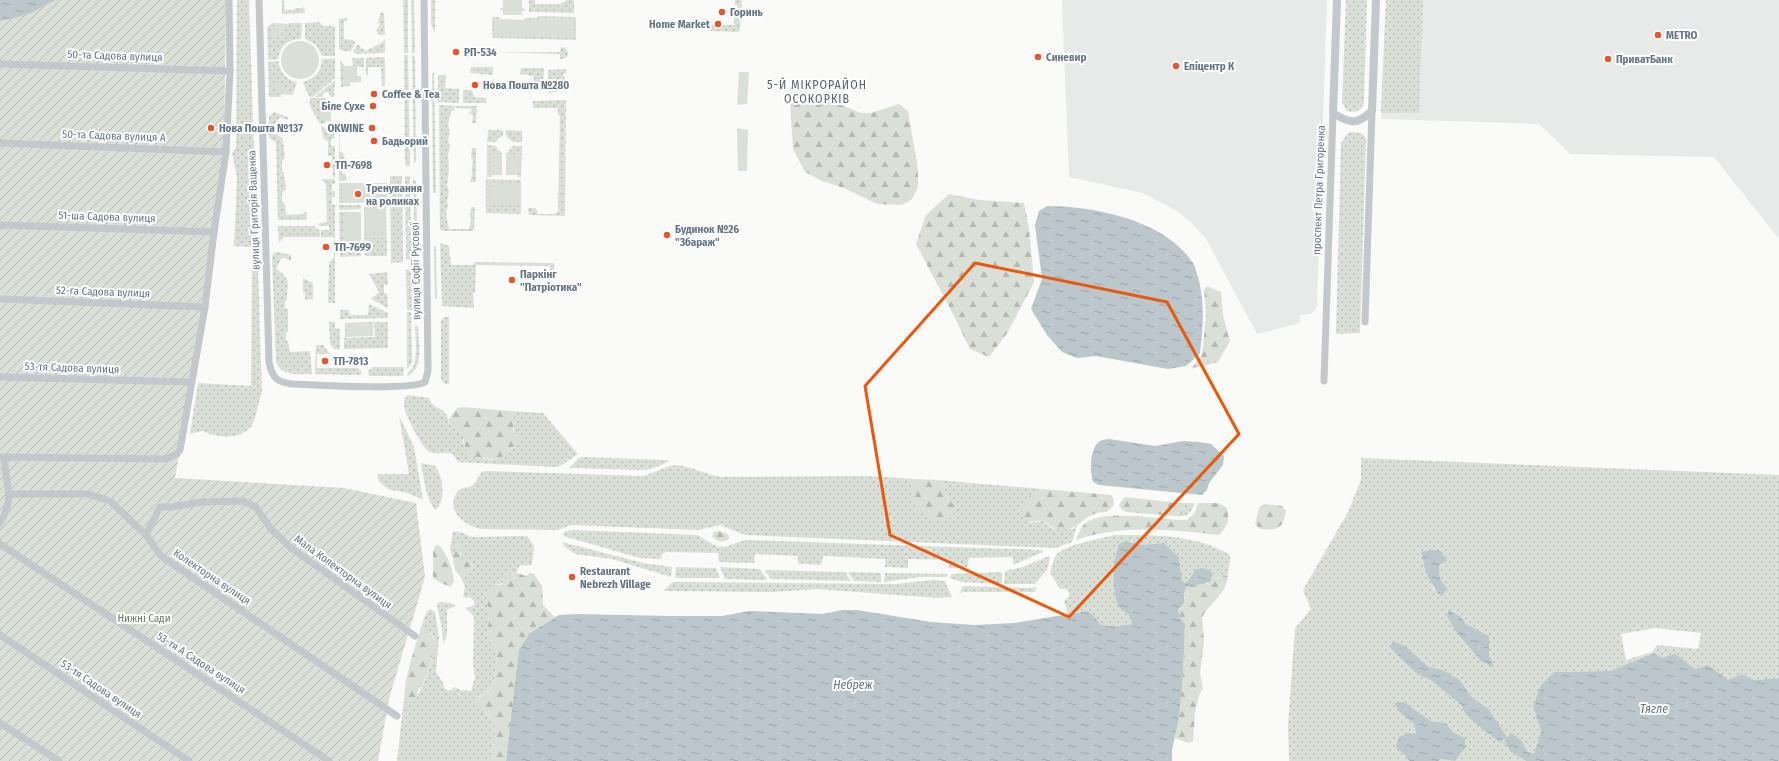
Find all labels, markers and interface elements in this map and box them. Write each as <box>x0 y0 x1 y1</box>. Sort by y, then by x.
place label: Горинь <box>730 6 764 19</box>
marker: Горинь <box>717 7 727 17</box>
place label: Home Market <box>649 18 710 31</box>
marker: Home Market <box>713 19 723 29</box>
place label: METRO <box>1666 29 1698 42</box>
marker: METRO <box>1653 30 1663 40</box>
place label: РП-534 <box>464 46 497 59</box>
marker: РП-534 <box>451 47 461 57</box>
street label: 50-та Садова вулиця <box>67 48 163 64</box>
place label: Синевир <box>1046 51 1086 64</box>
marker: Синевир <box>1033 52 1043 62</box>
place label: ПриватБанк <box>1616 53 1673 66</box>
marker: ПриватБанк <box>1603 54 1613 64</box>
place label: Епіцентр К <box>1184 60 1235 73</box>
marker: Епіцентр К <box>1171 61 1181 71</box>
district label: 5-Й МІКРОРАЙОН ОСОКОРКІВ <box>767 77 867 106</box>
place label: Нова Пошта №280 <box>483 79 569 92</box>
marker: Нова Пошта №280 <box>470 80 480 90</box>
place label: Coffee & Tea <box>382 88 440 101</box>
marker: Coffee & Tea <box>369 89 379 99</box>
place label: Біле Сухе <box>322 100 365 113</box>
marker: Біле Сухе <box>368 101 378 111</box>
place label: Нова Пошта №137 <box>219 122 303 135</box>
place label: OKWINE <box>327 122 364 135</box>
marker: Нова Пошта №137 <box>206 123 216 133</box>
marker: OKWINE <box>367 123 377 133</box>
street label: проспект Петра Григоренка <box>1310 125 1328 255</box>
street label: 50-та Садова вулиця А <box>62 128 166 144</box>
place label: Бадьорий <box>382 135 428 148</box>
marker: Бадьорий <box>369 136 379 146</box>
street label: вулиця Григорія Ващенка <box>245 150 263 270</box>
place label: ТП-7698 <box>335 159 372 172</box>
marker: ТП-7698 <box>322 160 332 170</box>
place label: Тренування на роликах <box>366 182 422 208</box>
marker: Тренування на роликах <box>353 189 363 199</box>
street label: 51-ша Садова вулиця <box>58 209 156 225</box>
street label: вулиця Софії Русової <box>409 222 423 320</box>
place label: Будинок №26 "Збараж" <box>675 223 739 249</box>
marker: Будинок №26 "Збараж" <box>662 230 672 240</box>
place label: ТП-7699 <box>334 241 371 254</box>
marker: ТП-7699 <box>321 242 331 252</box>
place label: Паркінг "Патріотика" <box>520 268 582 294</box>
marker: Паркінг "Патріотика" <box>507 275 517 285</box>
street label: 52-га Садова вулиця <box>56 284 150 300</box>
place label: ТП-7813 <box>333 355 368 368</box>
marker: ТП-7813 <box>320 356 330 366</box>
street label: 53-тя Садова вулиця <box>24 360 120 376</box>
street label: Мала Колекторна вулиця <box>292 532 394 612</box>
street label: Колекторна вулиця <box>171 546 253 608</box>
place label: Restaurant Nebrezh Village <box>580 565 651 591</box>
marker: Restaurant Nebrezh Village <box>567 572 577 582</box>
park label: Нижні Сади <box>117 612 171 625</box>
street label: 53-тя А Садова вулиця <box>154 629 248 697</box>
street label: 53-тя Садова вулиця <box>58 657 144 721</box>
water label: Небреж <box>833 678 873 692</box>
water label: Тягле <box>1640 702 1668 716</box>

